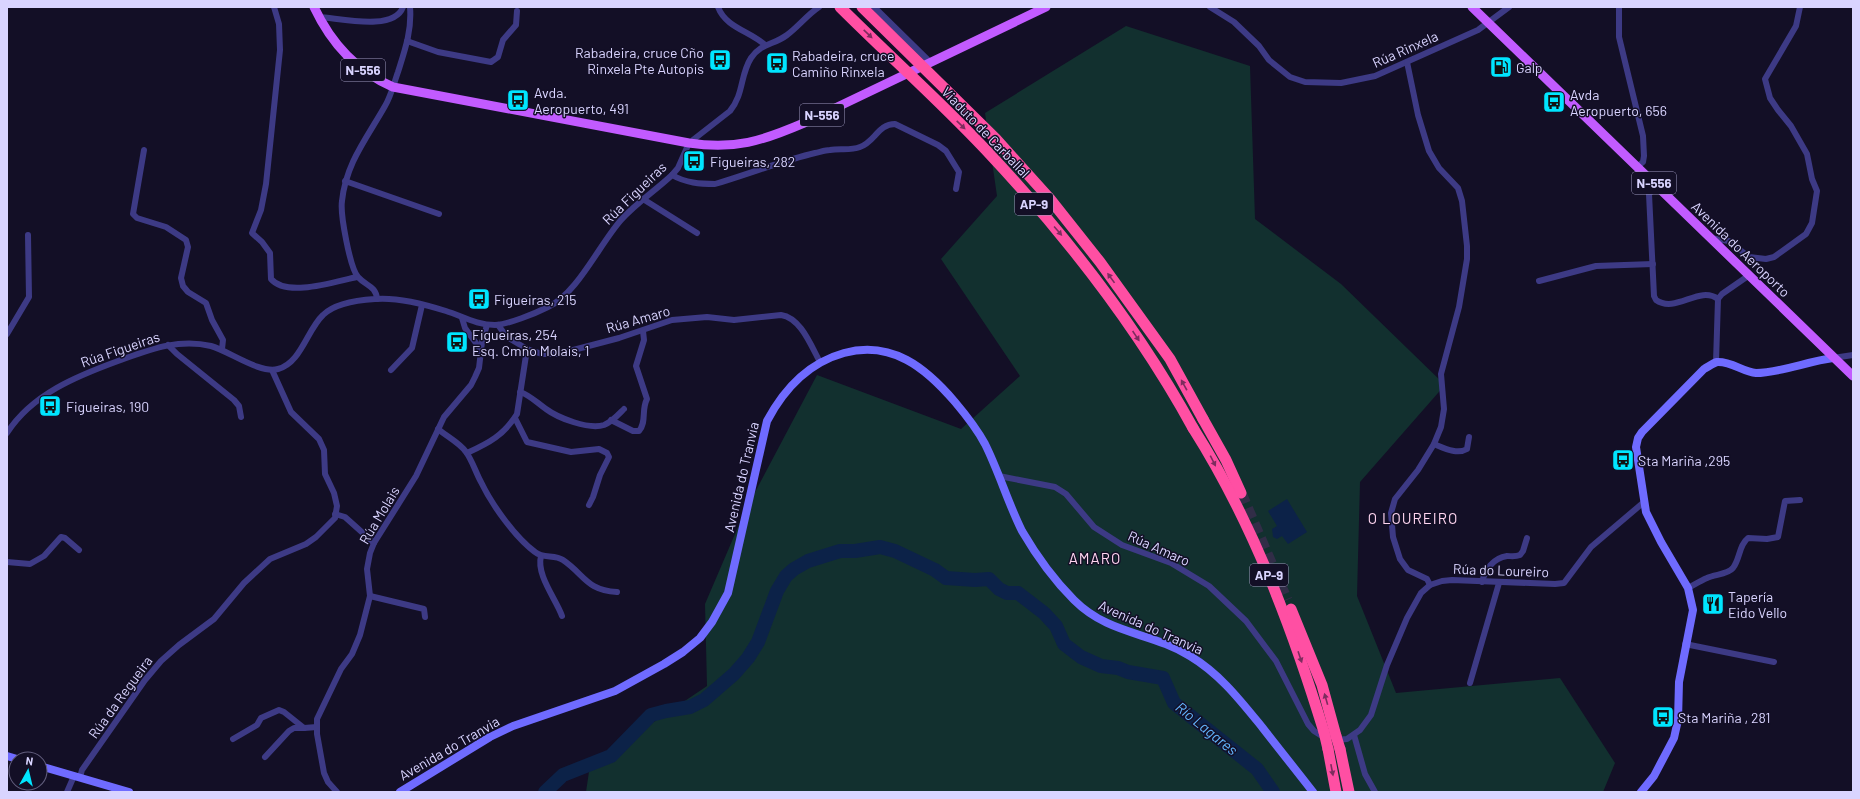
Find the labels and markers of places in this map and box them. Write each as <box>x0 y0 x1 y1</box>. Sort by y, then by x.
place label: Rabadeira, cruce Cño Rinxela Pte Autopis <box>575 44 704 77</box>
bus stop icon: Rabadeira, cruce Cño Rinxela Pte Autopis <box>707 47 733 73</box>
place label: Rabadeira, cruce Camiño Rinxela <box>792 47 895 80</box>
bus stop icon: Rabadeira, cruce Camiño Rinxela <box>764 50 790 76</box>
fuel station icon: Galp <box>1488 54 1514 80</box>
place label: Galp <box>1516 59 1543 76</box>
place label: Avda. Aeropuerto, 491 <box>534 84 629 117</box>
place label: Avda Aeropuerto, 656 <box>1570 86 1667 119</box>
bus stop icon: Avda. Aeropuerto, 491 <box>505 87 531 113</box>
bus stop icon: Avda Aeropuerto, 656 <box>1541 89 1567 115</box>
bus stop icon: Figueiras, 282 <box>681 148 707 174</box>
place label: Figueiras, 282 <box>710 153 795 170</box>
bus stop icon: Figueiras, 215 <box>466 286 492 312</box>
place label: Figueiras, 215 <box>494 291 576 308</box>
place label: Figueiras, 254 Esq. Cmño Molais, 1 <box>472 326 589 359</box>
bus stop icon: Figueiras, 254 Esq. Cmño Molais, 1 <box>444 329 470 355</box>
bus stop icon: Figueiras, 190 <box>37 393 63 419</box>
place label: Figueiras, 190 <box>66 398 149 415</box>
bus stop icon: Sta Mariña ,295 <box>1610 447 1636 473</box>
place label: Sta Mariña ,295 <box>1638 452 1730 469</box>
place label: Tapería Eido Vello <box>1728 588 1787 621</box>
restaurant icon: Tapería Eido Vello <box>1700 591 1726 617</box>
bus stop icon: Sta Mariña , 281 <box>1650 704 1676 730</box>
place label: Sta Mariña , 281 <box>1678 709 1770 726</box>

